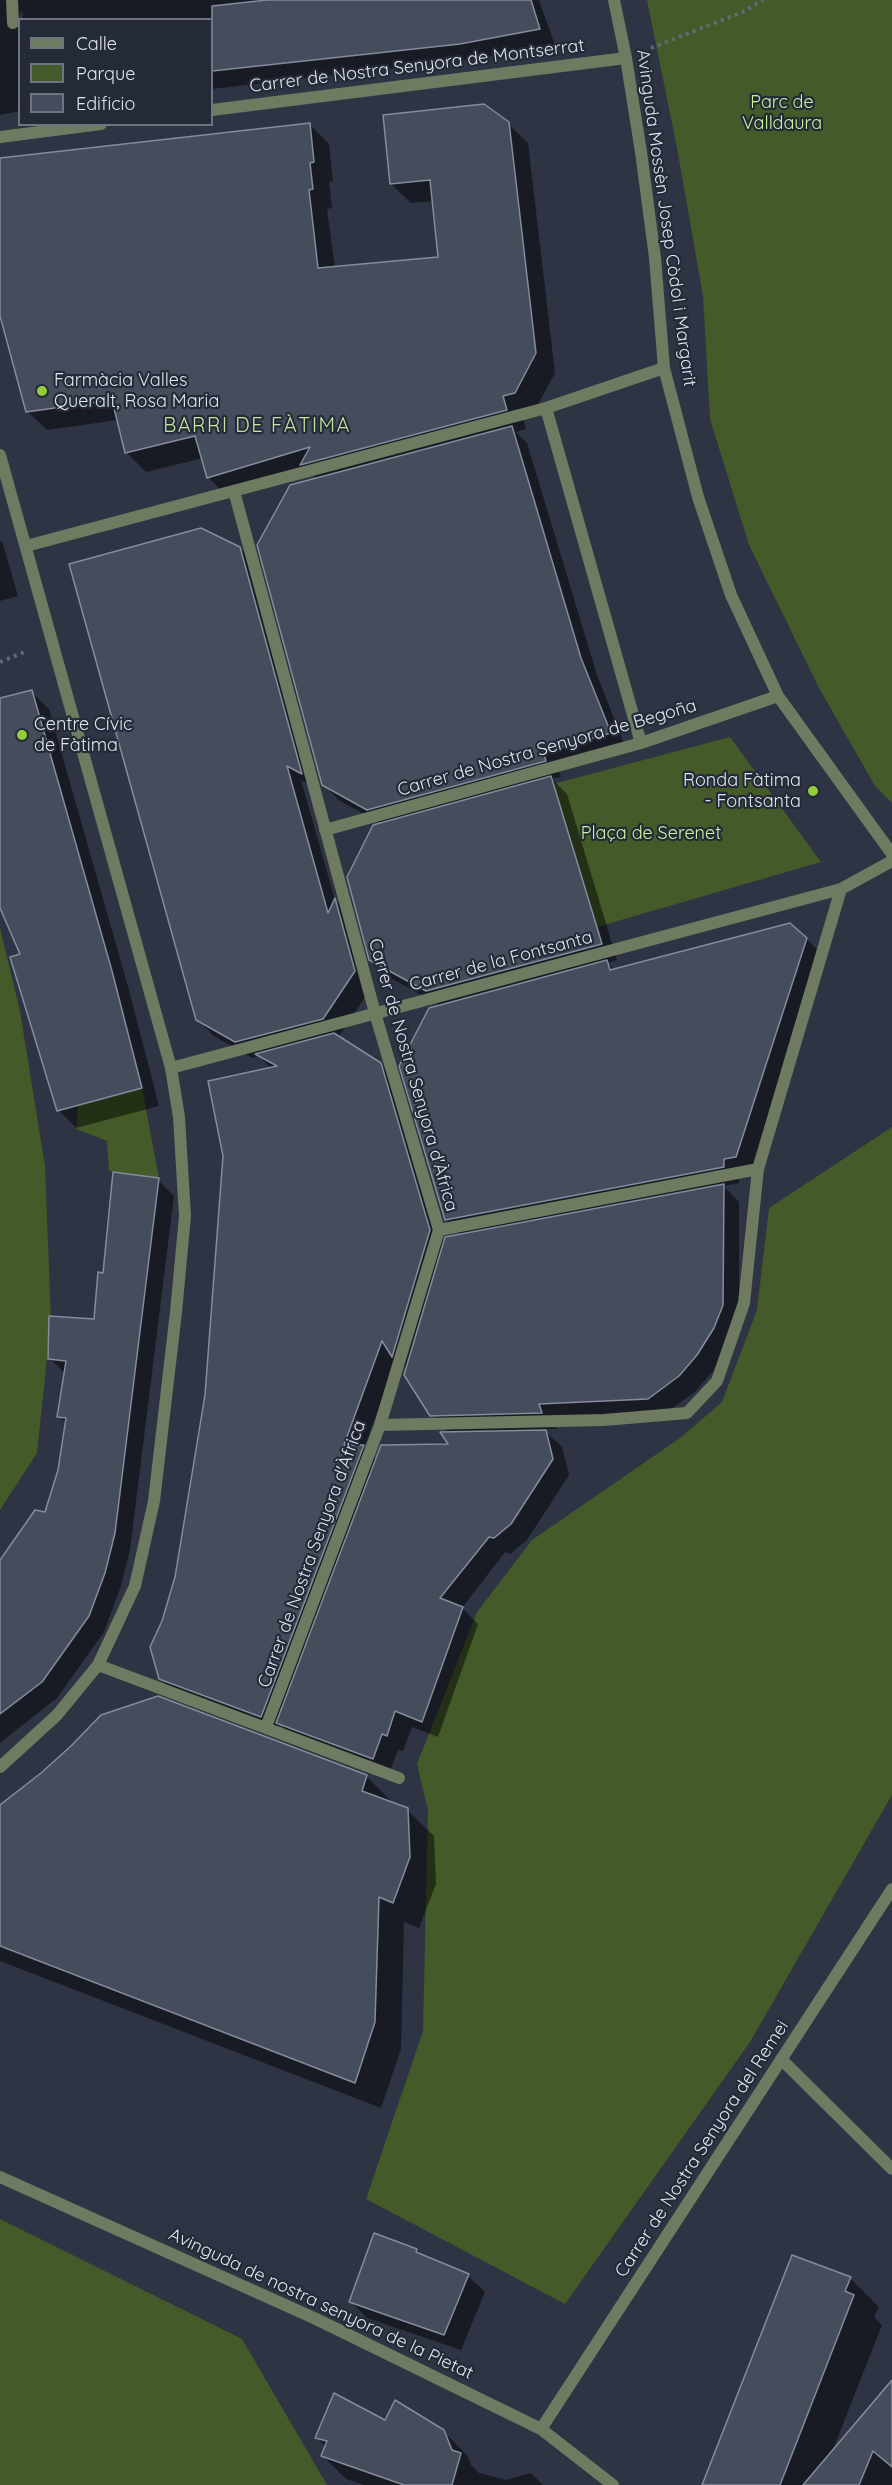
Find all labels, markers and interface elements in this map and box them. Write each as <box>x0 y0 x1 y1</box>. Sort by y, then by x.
legend <box>18 18 213 126</box>
text: Calle <box>76 32 117 55</box>
street label: Carrer de Nostra Senyora de Montserrat <box>248 35 586 97</box>
street label: Avinguda Mossèn Josep Còdol i Margarit <box>632 48 700 388</box>
text: Parque <box>76 62 135 85</box>
text: Edificio <box>76 92 135 115</box>
park label: Parc de Valldaura <box>742 92 822 134</box>
place label: Farmàcia Valles Queralt, Rosa Maria <box>54 370 219 412</box>
marker: Farmàcia Valles Queralt, Rosa Maria <box>35 384 49 398</box>
district label: BARRI DE FÀTIMA <box>163 414 351 438</box>
street label: Carrer de Nostra Senyora de Begoña <box>395 695 699 801</box>
place label: Centre Cívic de Fàtima <box>34 714 132 756</box>
marker: Centre Cívic de Fàtima <box>15 728 29 742</box>
place label: Ronda Fàtima - Fontsanta <box>683 770 801 812</box>
marker: Ronda Fàtima - Fontsanta <box>806 784 820 798</box>
park label: Plaça de Serenet <box>581 823 721 845</box>
street label: Carrer de la Fontsanta <box>407 926 595 996</box>
street label: Carrer de Nostra Senyora d'Àfrica <box>364 936 462 1214</box>
street label: Carrer de Nostra Senyora d'Àfrica <box>253 1417 371 1691</box>
street label: Carrer de Nostra Senyora del Remei <box>611 2016 793 2282</box>
street label: Avinguda de nostra senyora de la Pietat <box>165 2224 477 2384</box>

